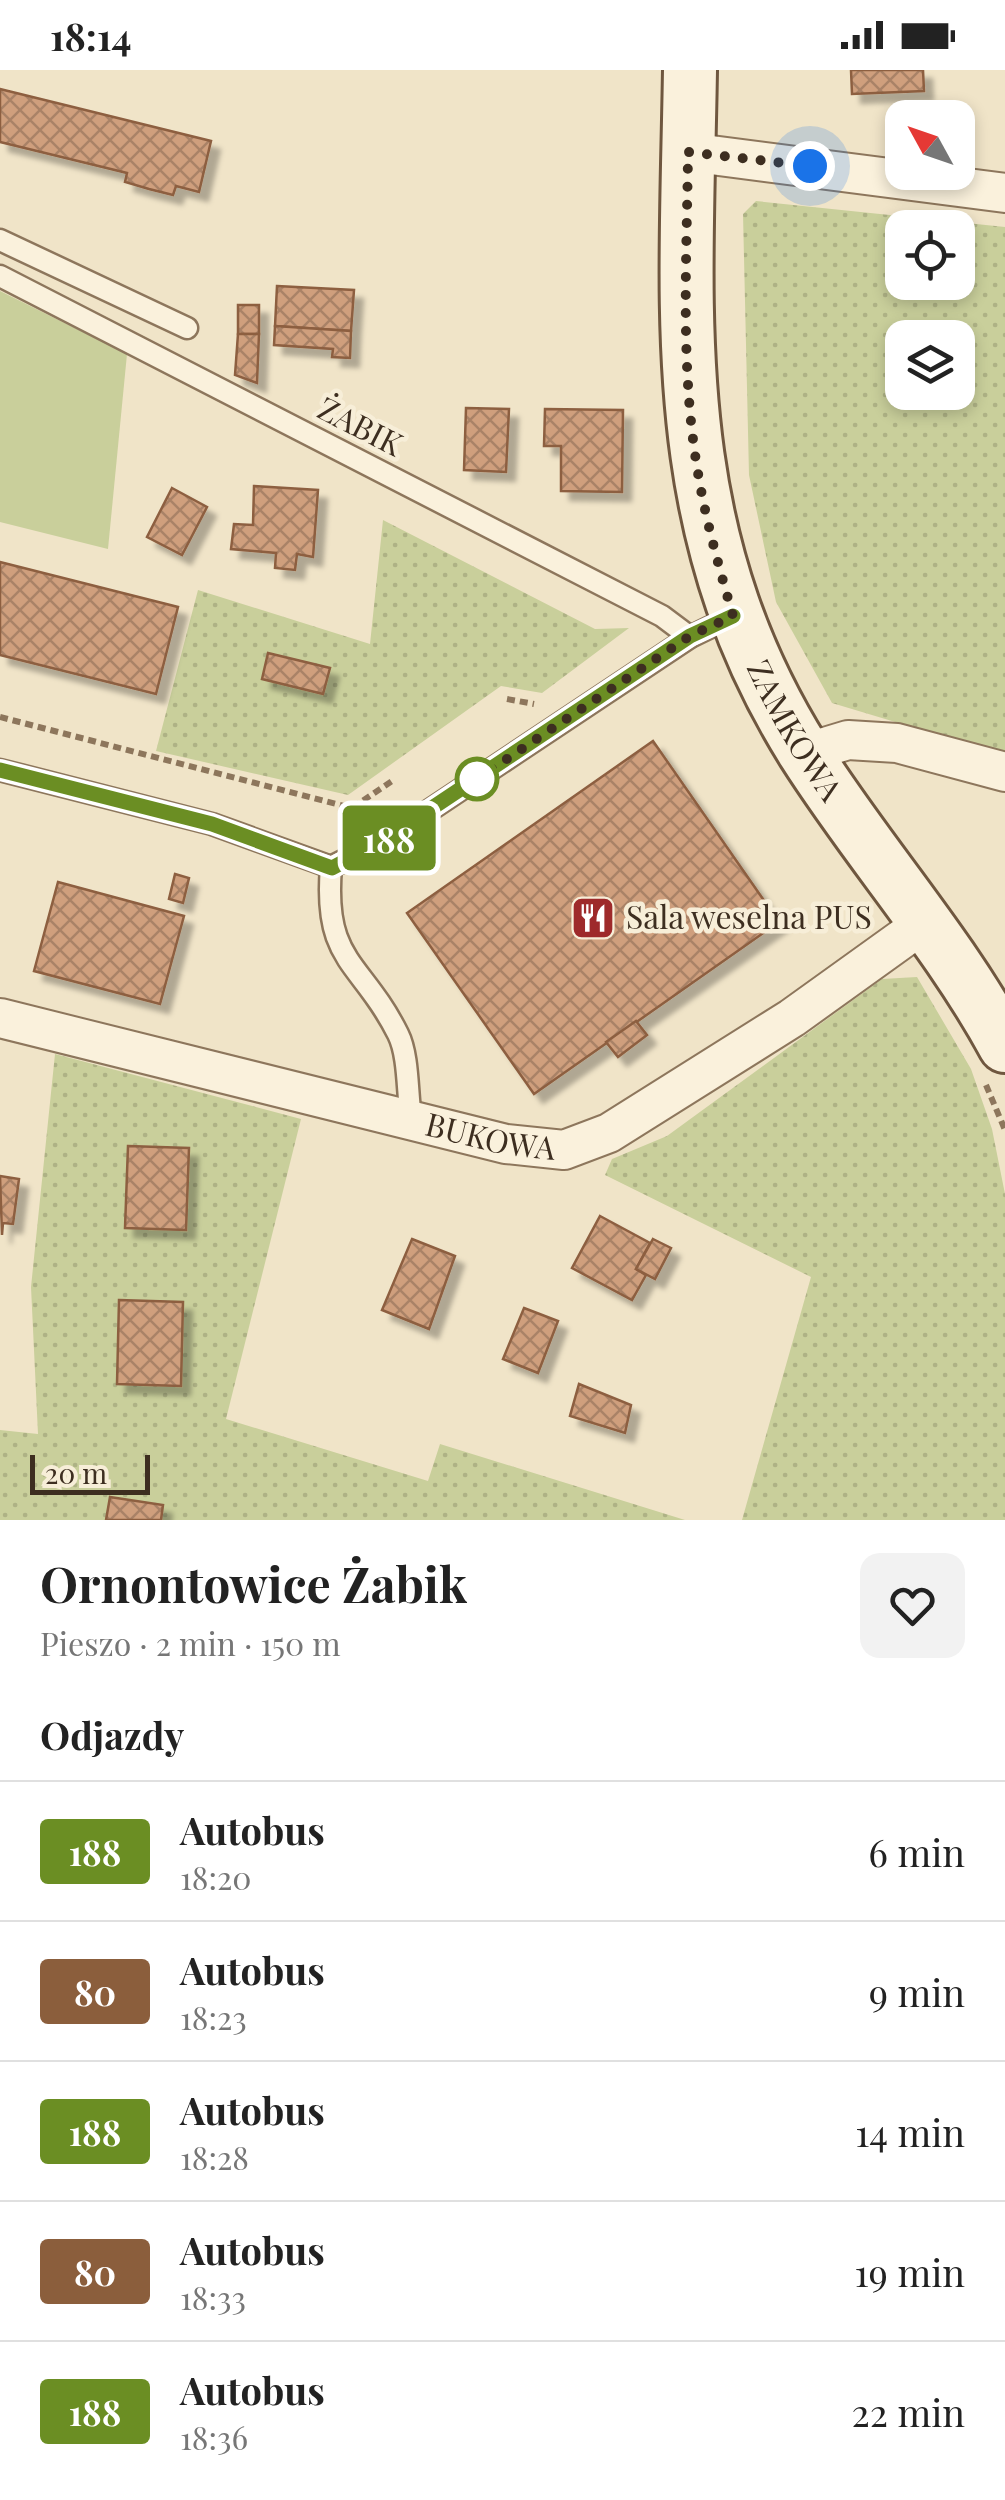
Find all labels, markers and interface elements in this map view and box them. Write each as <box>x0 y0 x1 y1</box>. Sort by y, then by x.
text: 18:14 <box>50 10 132 61</box>
north arrow <box>885 100 975 190</box>
map controls <box>885 100 975 410</box>
your location <box>785 141 835 191</box>
button: locate <box>885 210 975 300</box>
button: layers <box>885 320 975 410</box>
street label: ŻABIK <box>311 385 411 464</box>
street label: ZAMKOWA <box>739 652 855 809</box>
unlabelled marker <box>456 758 498 800</box>
line badge: 188 <box>332 806 446 870</box>
text: 188 <box>363 815 415 862</box>
place label: Sala weselna PUS <box>626 894 872 937</box>
restaurant icon: Sala weselna PUS <box>570 895 616 941</box>
street label: BUKOWA <box>422 1101 558 1168</box>
scale bar <box>30 1450 150 1494</box>
text: 20 m <box>45 1454 107 1491</box>
text: Ornontowice Żabik <box>40 1551 467 1615</box>
button: heart <box>860 1553 965 1658</box>
text: Pieszo · 2 min · 150 m <box>40 1621 341 1664</box>
text: Odjazdy <box>40 1709 184 1760</box>
text: Autobus <box>180 1804 325 1855</box>
text: 6 min <box>868 1826 965 1877</box>
text: 188 <box>69 1828 121 1875</box>
text: 18:20 <box>180 1855 252 1898</box>
text: Autobus <box>180 1944 325 1995</box>
text: 9 min <box>869 1966 965 2017</box>
text: 80 <box>74 1968 116 2015</box>
text: 18:23 <box>180 1995 247 2038</box>
text: Autobus <box>180 2084 325 2135</box>
text: 14 min <box>855 2106 965 2157</box>
text: 188 <box>69 2108 121 2155</box>
text: 18:28 <box>180 2135 249 2178</box>
text: Autobus <box>180 2224 325 2275</box>
text: 19 min <box>855 2246 965 2297</box>
text: 80 <box>74 2248 116 2295</box>
text: 18:33 <box>180 2275 246 2318</box>
text: Autobus <box>180 2364 325 2415</box>
text: 22 min <box>852 2386 965 2437</box>
text: 188 <box>69 2388 121 2435</box>
text: 18:36 <box>180 2415 248 2458</box>

